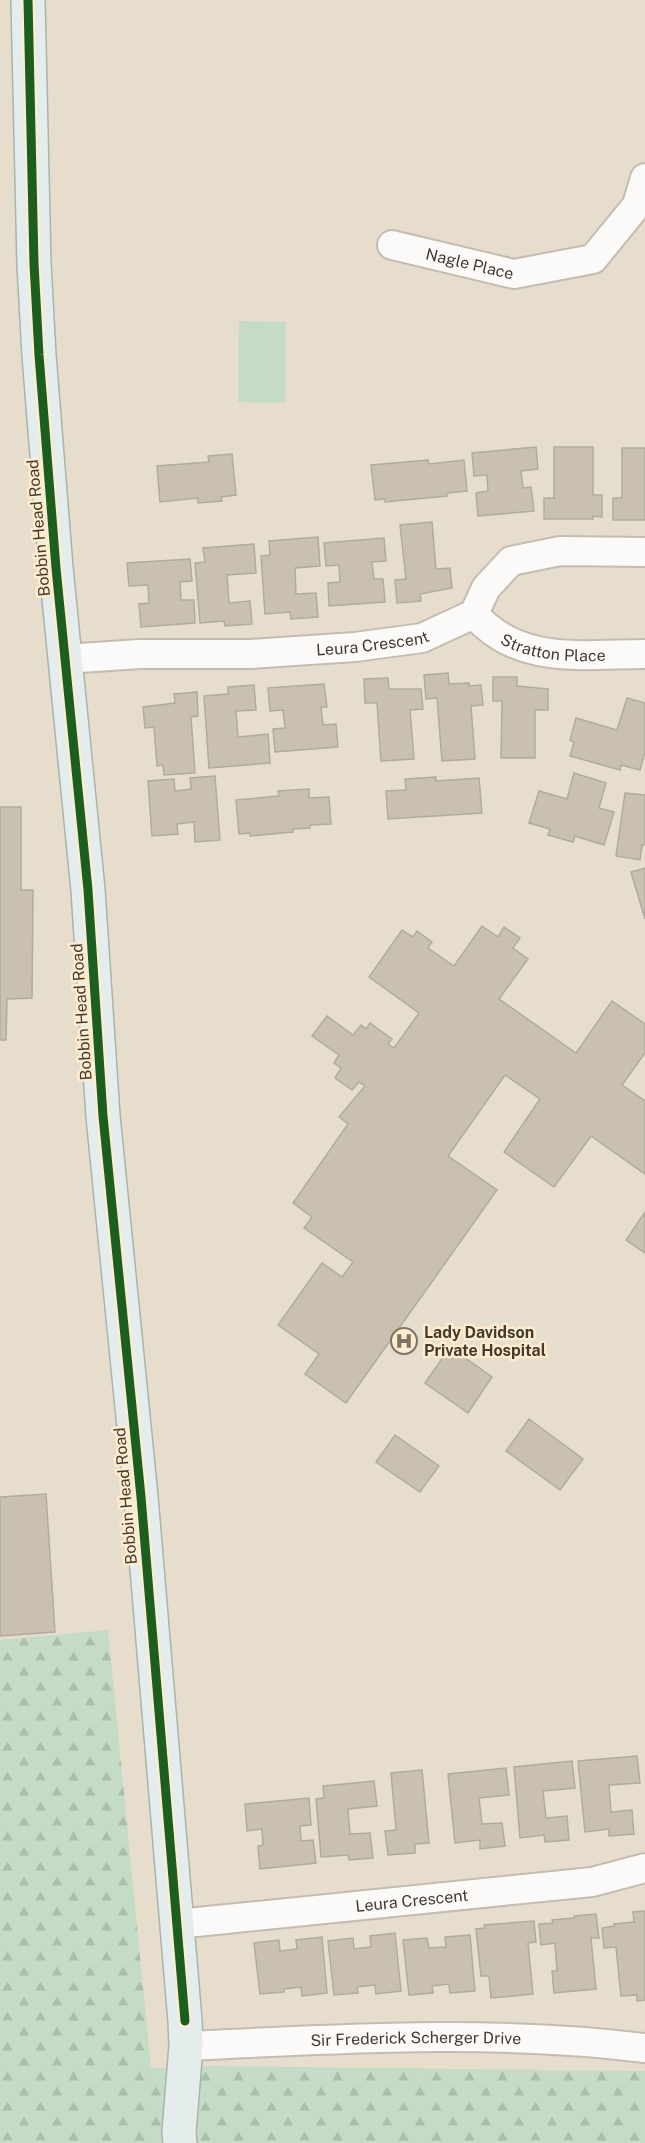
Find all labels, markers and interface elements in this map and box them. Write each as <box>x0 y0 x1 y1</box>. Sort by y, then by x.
street label: Nagle Place <box>424 244 516 284</box>
street label: Bobbin Head Road <box>23 459 54 597</box>
street label: Leura Crescent <box>315 627 432 660</box>
street label: Stratton Place <box>497 630 606 665</box>
street label: Bobbin Head Road <box>67 943 96 1081</box>
place label: Lady Davidson Private Hospital <box>424 1323 546 1360</box>
hospital icon: Lady Davidson Private Hospital <box>389 1326 419 1356</box>
street label: Bobbin Head Road <box>110 1427 141 1565</box>
street label: Leura Crescent <box>355 1886 469 1916</box>
street label: Sir Frederick Scherger Drive <box>310 2028 522 2050</box>

